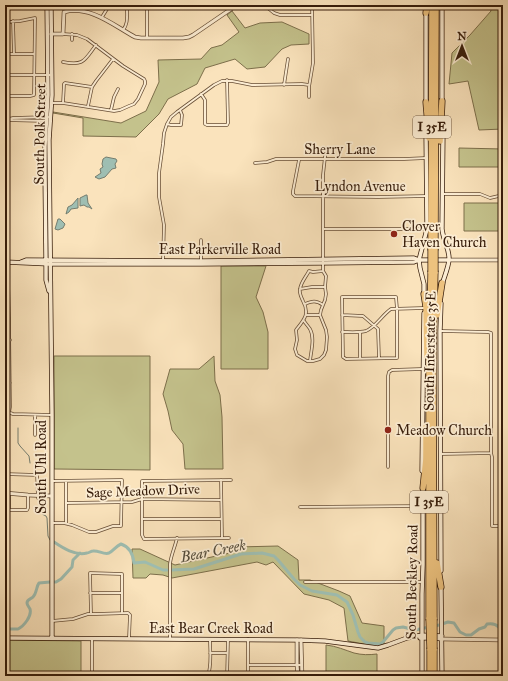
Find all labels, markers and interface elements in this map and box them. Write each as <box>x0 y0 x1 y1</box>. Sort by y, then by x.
north arrow <box>442 26 482 66</box>
text: N <box>457 30 467 43</box>
street label: South Polk Street <box>31 83 49 185</box>
road number: I 35E <box>413 116 451 138</box>
street label: Sherry Lane <box>304 141 376 158</box>
street label: Lyndon Avenue <box>314 178 406 195</box>
place label: Clover Haven Church <box>402 218 487 251</box>
marker: Clover Haven Church <box>389 229 399 239</box>
street label: East Parkerville Road <box>159 241 281 258</box>
street label: South Interstate 35E <box>420 291 440 411</box>
street label: South Uhl Road <box>33 420 50 514</box>
place label: Meadow Church <box>396 422 492 439</box>
marker: Meadow Church <box>383 425 393 435</box>
street label: Sage Meadow Drive <box>86 481 200 501</box>
road number: I 35E <box>410 491 448 513</box>
street label: South Beckley Road <box>402 524 422 640</box>
water label: Bear Creek <box>178 536 248 566</box>
street label: East Bear Creek Road <box>149 620 273 637</box>

